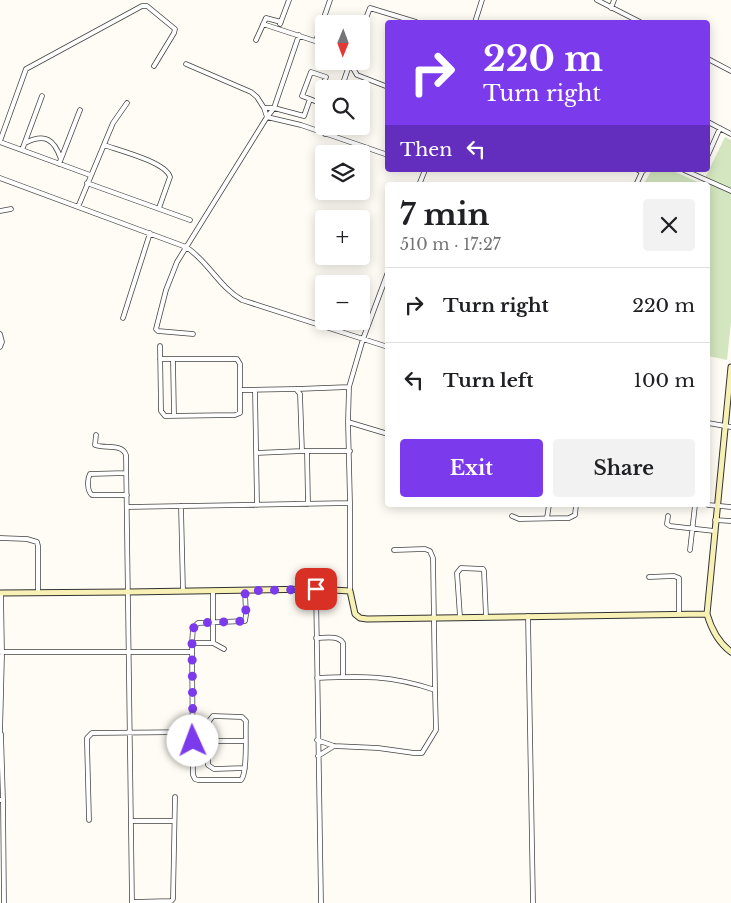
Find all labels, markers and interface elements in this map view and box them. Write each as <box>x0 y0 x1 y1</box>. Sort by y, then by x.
north arrow <box>315 15 370 70</box>
map controls <box>315 15 370 330</box>
text: 220 m <box>483 37 603 80</box>
icon: right <box>400 40 465 105</box>
button: search <box>315 80 370 135</box>
text: Turn right <box>483 80 601 107</box>
icon: left <box>462 135 490 163</box>
text: Then <box>400 138 452 161</box>
button: layers <box>315 145 370 200</box>
text: 7 min <box>400 196 489 233</box>
button: close <box>643 199 695 251</box>
button: + <box>315 210 370 265</box>
text: 510 m · 17:27 <box>400 234 501 254</box>
button: − <box>315 275 370 330</box>
icon: right <box>400 291 428 319</box>
text: Turn right <box>443 294 549 317</box>
text: 220 m <box>632 294 695 317</box>
icon: left <box>400 366 428 394</box>
text: Turn left <box>443 369 534 392</box>
text: 100 m <box>634 369 695 392</box>
button: Exit <box>400 439 543 497</box>
button: Share <box>553 439 695 497</box>
pin <box>295 568 337 610</box>
icon: arrive <box>302 575 330 603</box>
position arrow <box>166 714 218 766</box>

